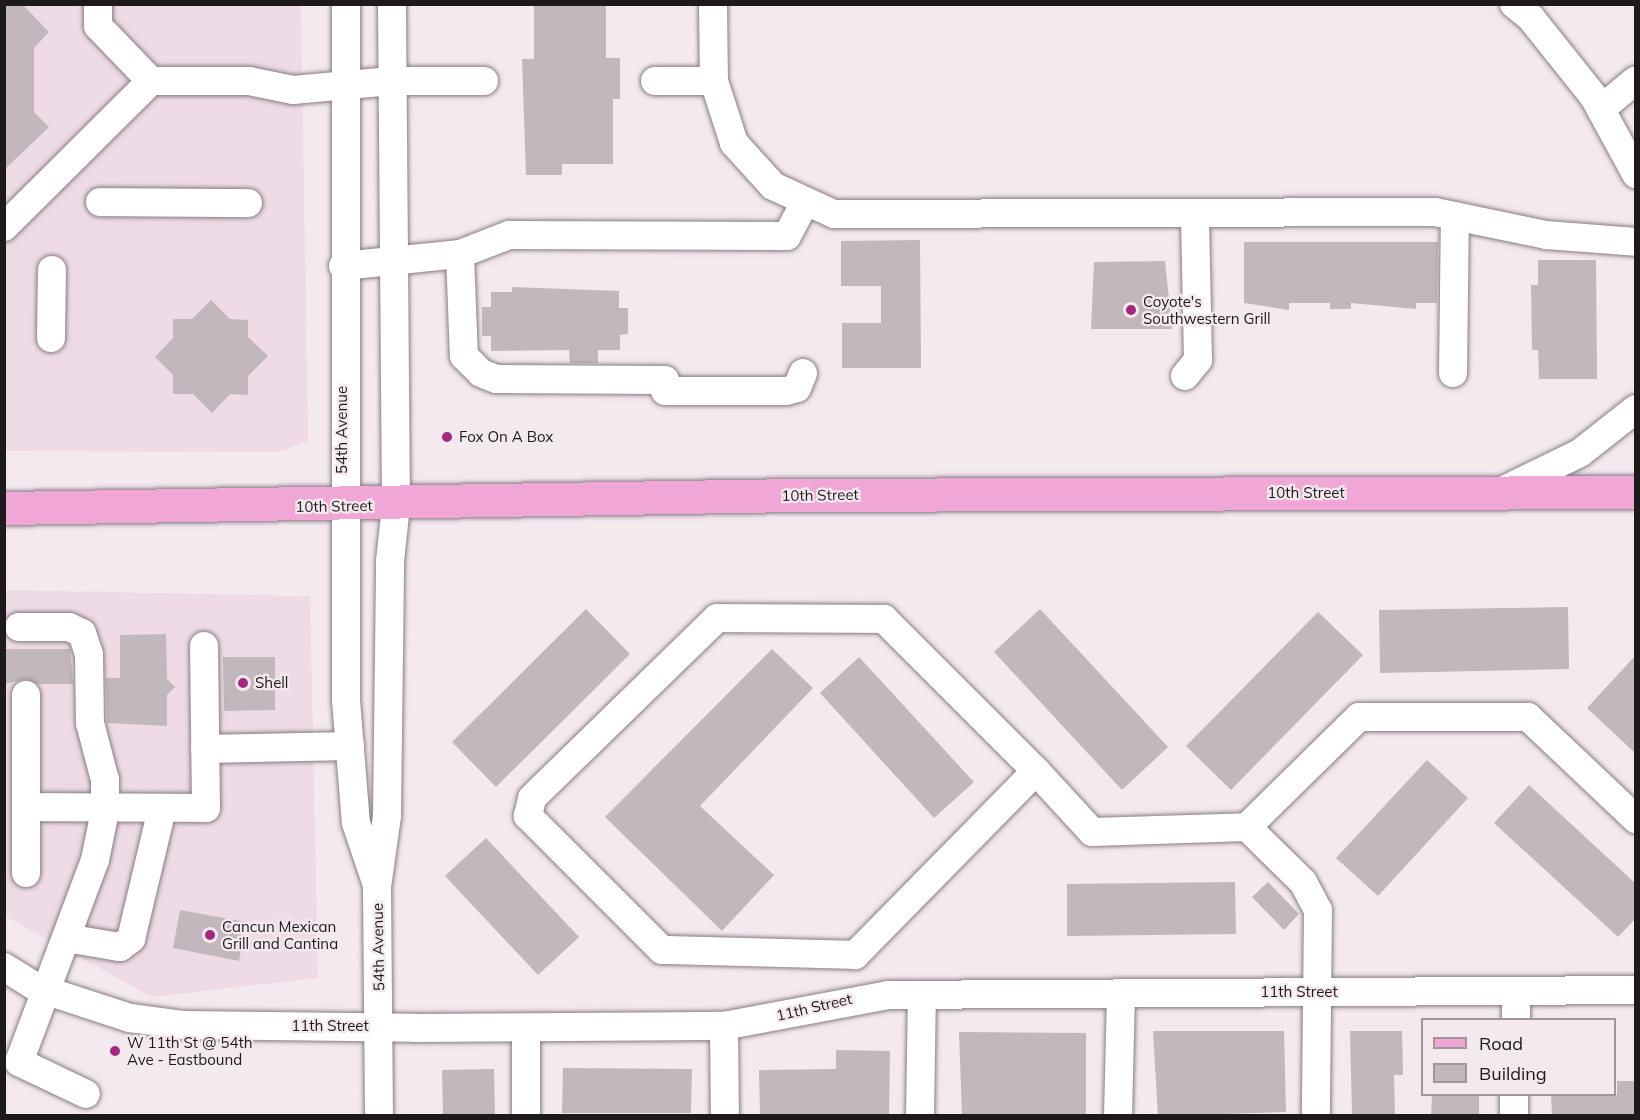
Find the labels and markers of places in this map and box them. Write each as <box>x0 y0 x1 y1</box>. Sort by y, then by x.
place label: Coyote's Southwestern Grill <box>1143 292 1271 327</box>
marker: Coyote's Southwestern Grill <box>1124 303 1138 317</box>
place label: Fox On A Box <box>459 428 553 446</box>
marker: Fox On A Box <box>440 430 454 444</box>
place label: Shell <box>255 674 288 692</box>
marker: Shell <box>236 676 250 690</box>
place label: Cancun Mexican Grill and Cantina <box>222 917 338 952</box>
marker: Cancun Mexican Grill and Cantina <box>203 928 217 942</box>
place label: W 11th St @ 54th Ave - Eastbound <box>127 1033 253 1068</box>
marker: W 11th St @ 54th Ave - Eastbound <box>108 1044 122 1058</box>

